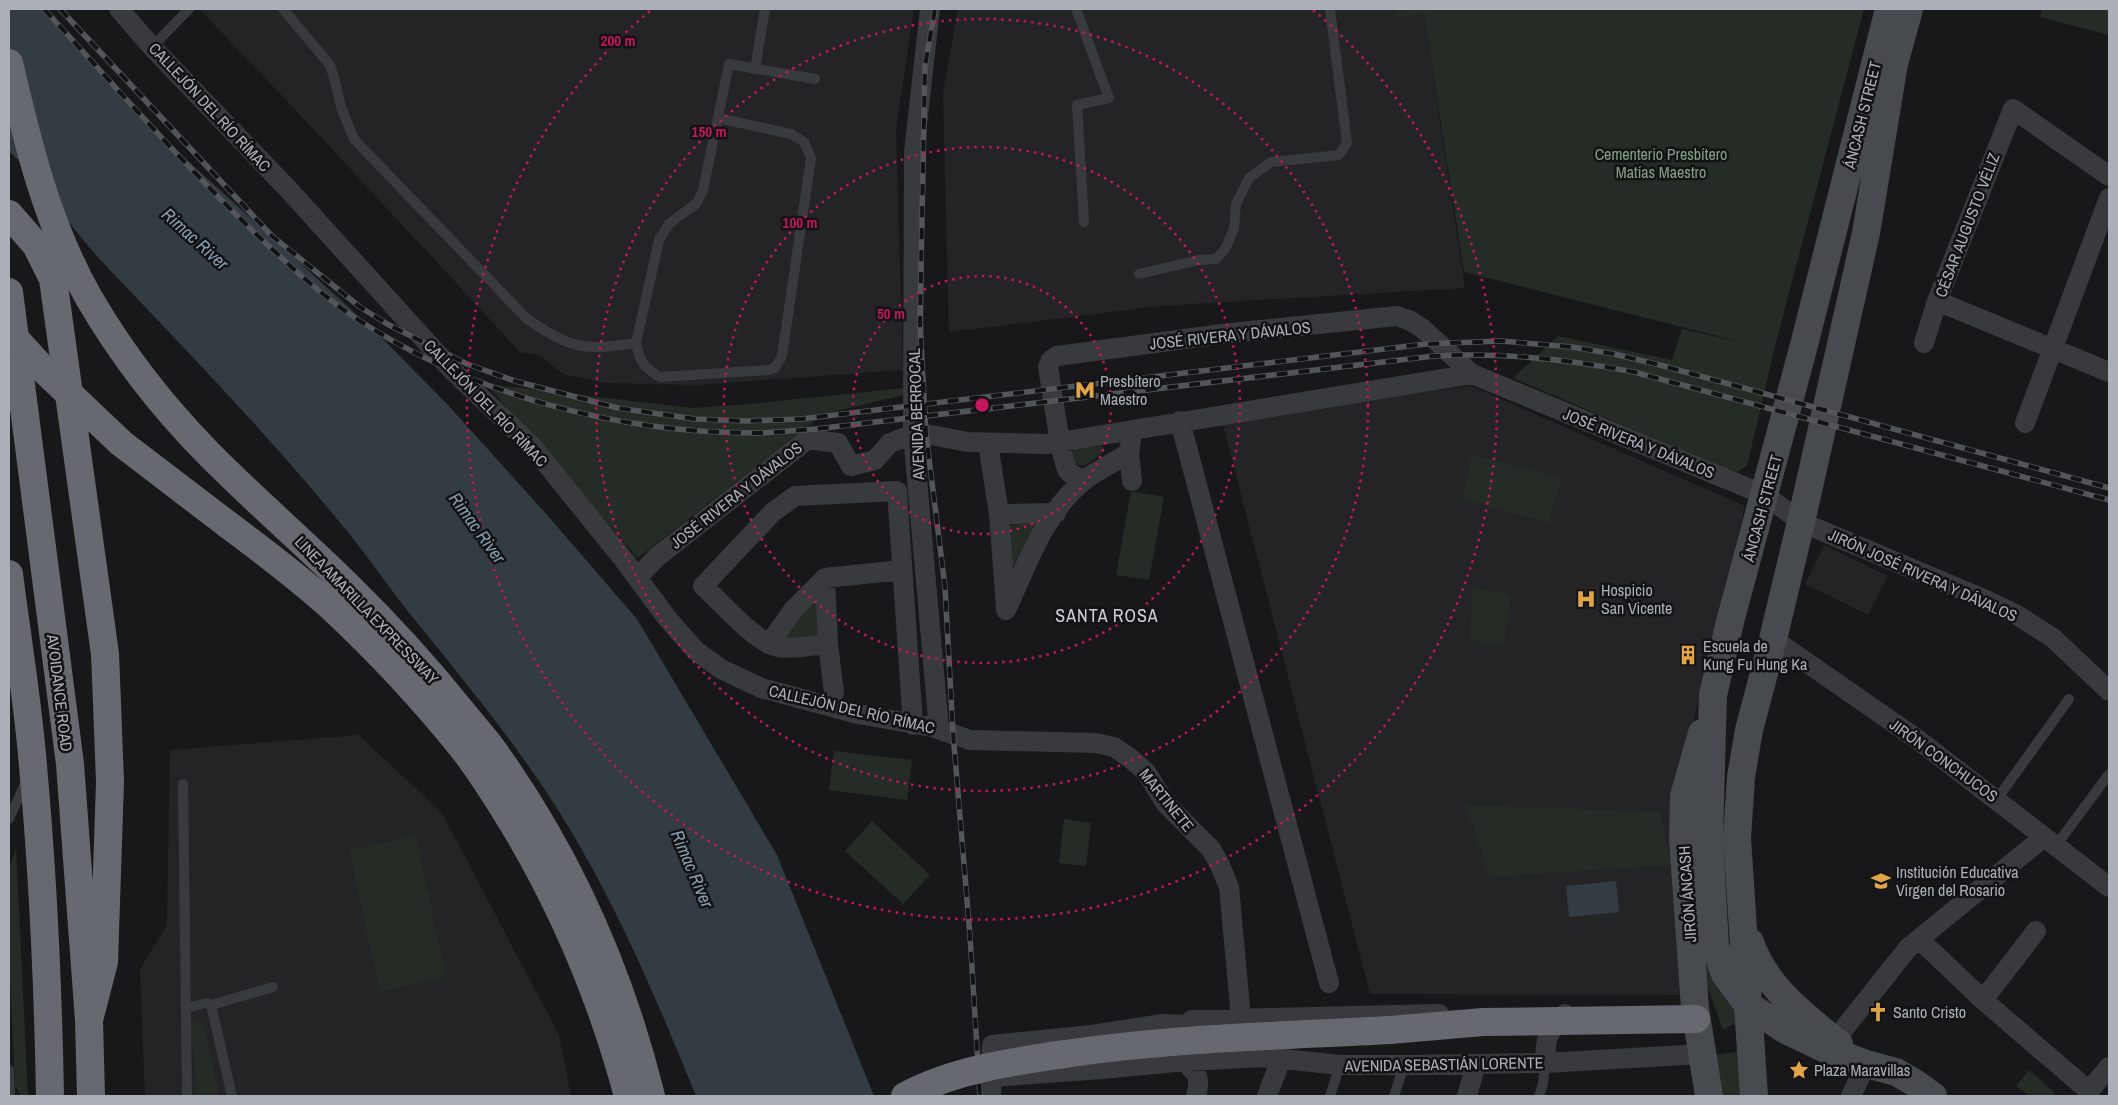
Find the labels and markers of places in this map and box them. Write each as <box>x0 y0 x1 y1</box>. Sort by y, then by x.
place label: Presbítero Maestro <box>1100 370 1161 410</box>
metro station icon: Presbítero Maestro <box>1074 379 1096 401</box>
centre of rings <box>973 396 991 414</box>
place label: Hospicio San Vicente <box>1601 579 1672 619</box>
hospital icon: Hospicio San Vicente <box>1575 588 1597 610</box>
place label: Escuela de Kung Fu Hung Ka <box>1703 635 1808 675</box>
building icon: Escuela de Kung Fu Hung Ka <box>1677 644 1699 666</box>
place label: Institución Educativa Virgen del Rosario <box>1896 861 2019 901</box>
school or university icon: Institución Educativa Virgen del Rosario <box>1870 870 1892 892</box>
church icon: Santo Cristo <box>1867 1001 1889 1023</box>
place label: Santo Cristo <box>1893 1001 1966 1023</box>
place icon: Plaza Maravillas <box>1788 1059 1810 1081</box>
place label: Plaza Maravillas <box>1814 1059 1910 1081</box>

